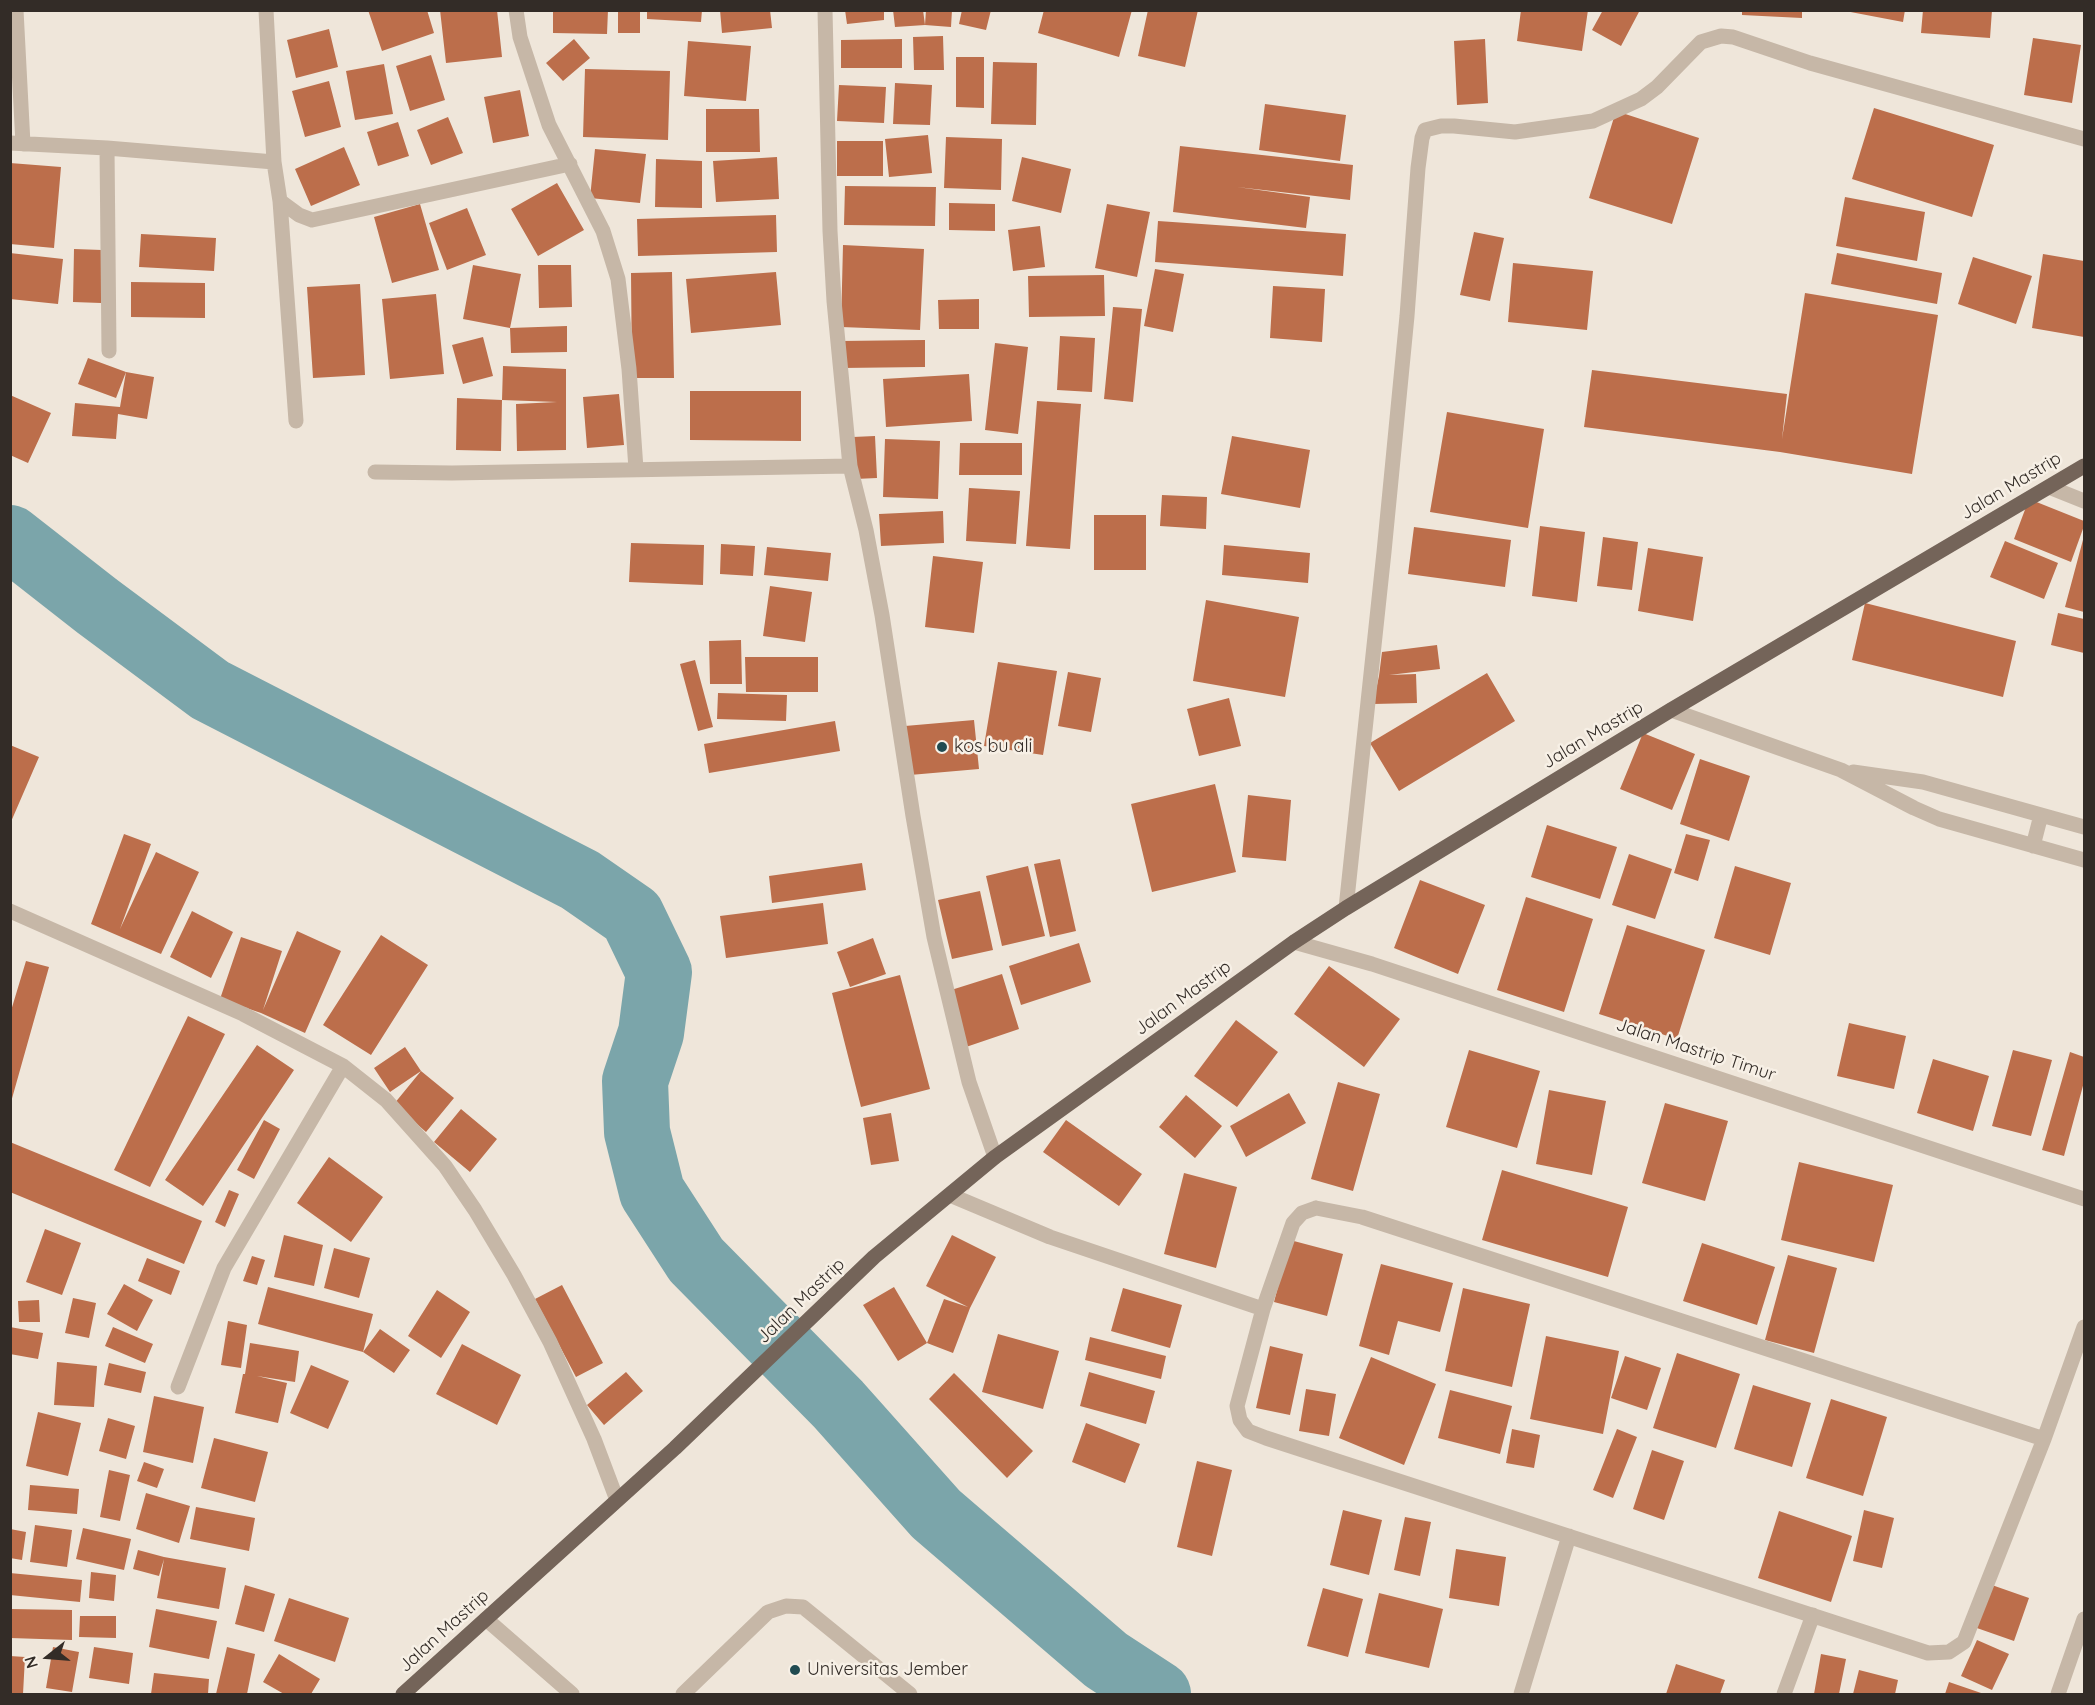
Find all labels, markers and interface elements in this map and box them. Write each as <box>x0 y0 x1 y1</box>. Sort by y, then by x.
street label: Jalan Mastrip <box>1957 447 2065 525</box>
street label: Jalan Mastrip <box>1539 696 1647 774</box>
place label: kos bu ali <box>954 736 1032 758</box>
marker: kos bu ali <box>935 740 949 754</box>
street label: Jalan Mastrip <box>1131 956 1235 1040</box>
street label: Jalan Mastrip Timur <box>1613 1014 1779 1086</box>
street label: Jalan Mastrip <box>753 1254 849 1348</box>
street label: Jalan Mastrip <box>395 1585 493 1677</box>
north arrow <box>18 1627 78 1687</box>
text: N <box>20 1654 42 1671</box>
place label: Universitas Jember <box>807 1659 968 1681</box>
marker: Universitas Jember <box>788 1663 802 1677</box>

